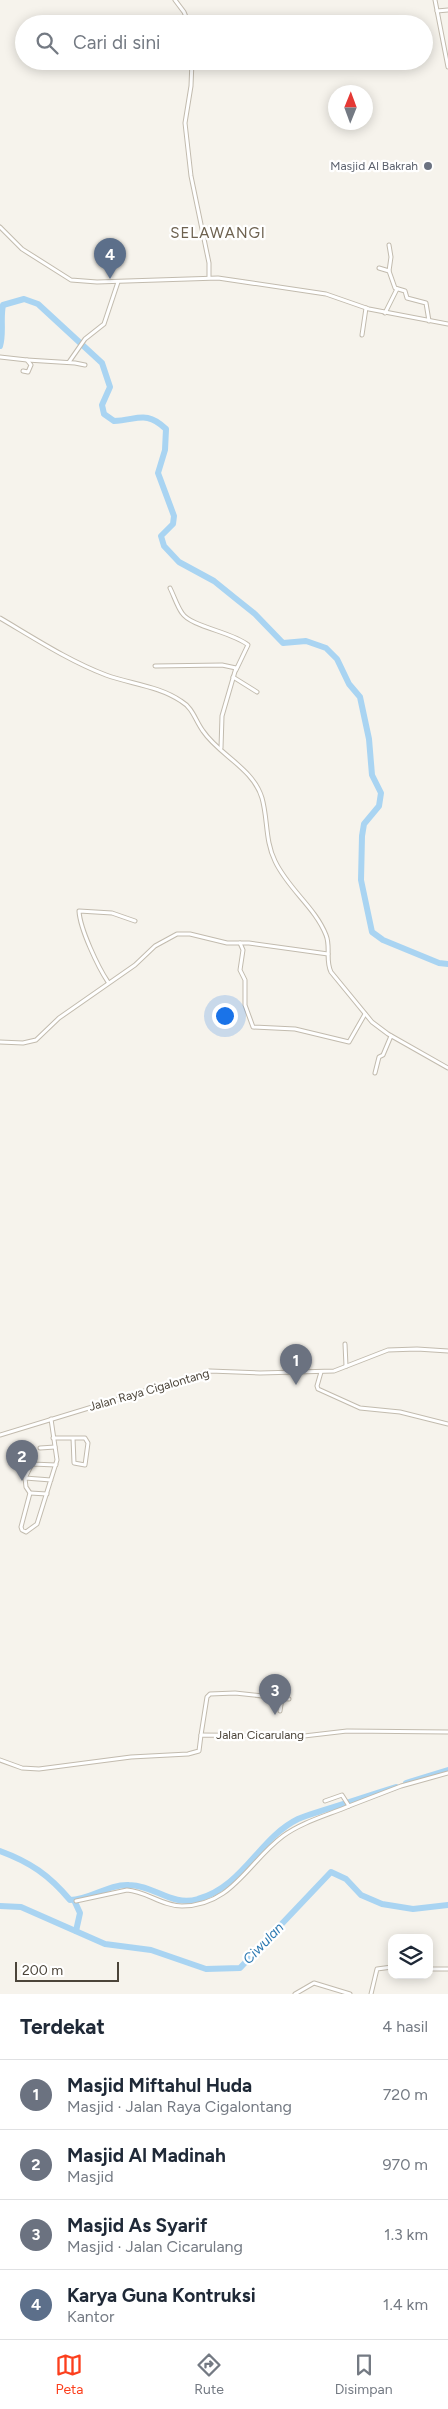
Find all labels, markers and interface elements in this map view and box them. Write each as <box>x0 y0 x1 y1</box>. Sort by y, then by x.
search box <box>15 15 433 70</box>
icon: search <box>33 29 61 57</box>
text: Cari di sini <box>73 31 160 54</box>
north arrow <box>328 85 373 130</box>
place label: Masjid Al Bakrah <box>330 159 418 173</box>
marker: Masjid Al Bakrah <box>422 160 434 172</box>
district label: SELAWANGI <box>170 224 266 242</box>
pin: 4 <box>94 238 126 279</box>
your location <box>212 1003 238 1029</box>
pin: 1 <box>280 1344 312 1385</box>
street label: Jalan Raya Cigalontang <box>87 1366 211 1414</box>
pin: 2 <box>6 1440 38 1481</box>
pin: 3 <box>259 1674 291 1715</box>
street label: Jalan Cicarulang <box>216 1728 304 1742</box>
water label: Ciwulan <box>239 1919 287 1968</box>
map controls <box>388 1934 433 1979</box>
button: layers <box>388 1934 433 1979</box>
scale bar <box>15 1959 119 1982</box>
text: 200 m <box>22 1962 63 1979</box>
text: Terdekat <box>20 2014 105 2039</box>
text: 4 hasil <box>382 2017 428 2036</box>
text: Masjid Miftahul Huda <box>67 2074 252 2097</box>
text: 1 <box>33 2085 39 2104</box>
text: 720 m <box>383 2085 428 2104</box>
text: Masjid · Jalan Raya Cigalontang <box>67 2097 292 2116</box>
text: Masjid Al Madinah <box>67 2144 226 2167</box>
text: 2 <box>31 2155 41 2174</box>
text: 970 m <box>383 2155 428 2174</box>
text: Masjid <box>67 2167 114 2186</box>
text: Masjid As Syarif <box>67 2214 208 2237</box>
text: 3 <box>32 2225 40 2244</box>
text: 1.3 km <box>384 2225 428 2244</box>
text: Masjid · Jalan Cicarulang <box>67 2237 243 2256</box>
text: Karya Guna Kontruksi <box>67 2284 256 2307</box>
text: 4 <box>31 2295 41 2314</box>
text: 1.4 km <box>383 2295 428 2314</box>
text: Kantor <box>67 2307 114 2326</box>
tab: Peta <box>55 2351 83 2398</box>
tab: Rute <box>194 2351 224 2398</box>
tab: Disimpan <box>335 2351 393 2398</box>

